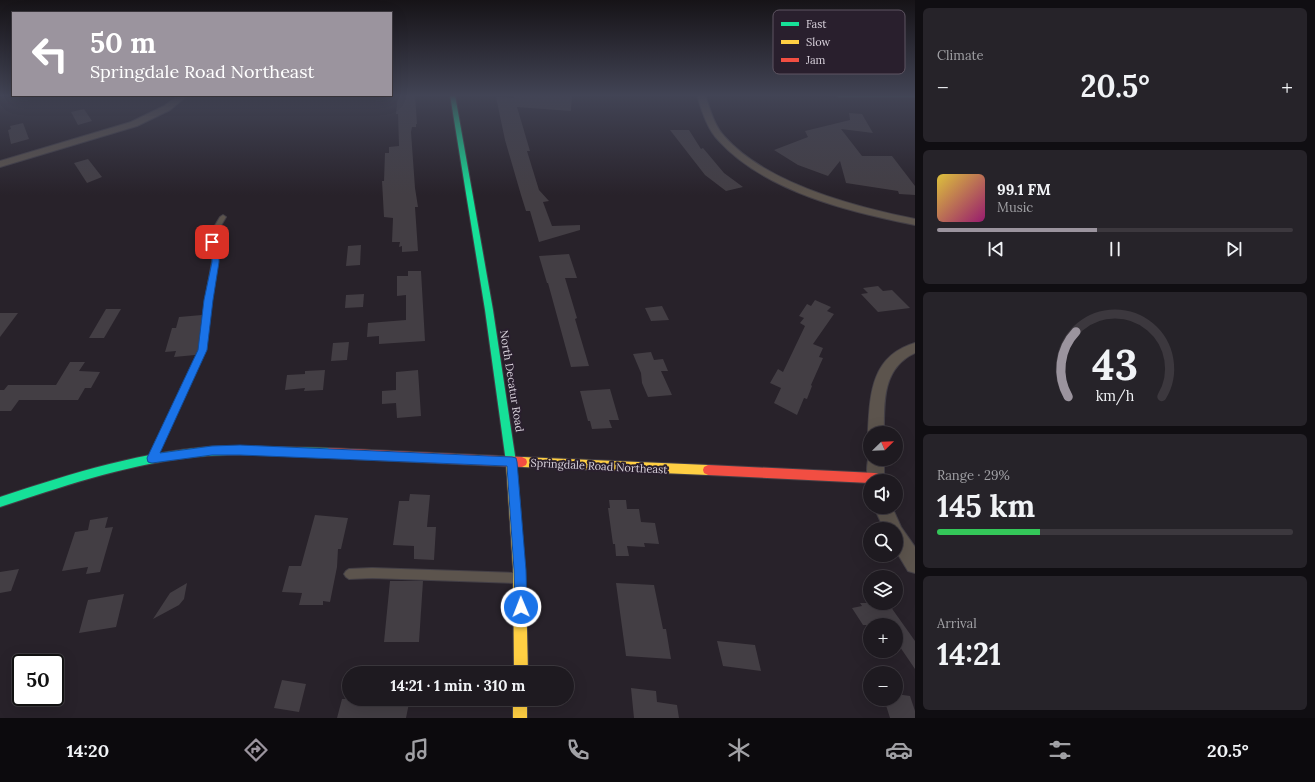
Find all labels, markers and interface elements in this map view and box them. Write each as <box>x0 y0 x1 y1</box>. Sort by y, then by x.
legend <box>773 10 905 74</box>
text: Fast <box>806 17 827 31</box>
text: 50 m <box>90 25 156 61</box>
icon: left <box>24 28 76 80</box>
text: Slow <box>806 35 831 49</box>
text: Climate <box>937 47 984 64</box>
text: Jam <box>805 53 826 67</box>
text: Springdale Road Northeast <box>90 60 314 83</box>
text: 20.5° <box>1080 67 1150 105</box>
text: − <box>937 73 949 101</box>
text: + <box>1281 73 1293 101</box>
text: 99.1 FM <box>997 180 1051 199</box>
text: Music <box>997 199 1033 216</box>
pin <box>195 225 229 259</box>
icon: arrive <box>201 231 223 253</box>
icon: previous <box>985 238 1007 260</box>
icon: pause <box>1104 238 1126 260</box>
icon: next <box>1223 238 1245 260</box>
street label: North Decatur Road <box>497 329 527 433</box>
text: 43 <box>1092 338 1138 391</box>
text: km/h <box>1096 387 1135 406</box>
north arrow <box>863 426 903 466</box>
map controls <box>863 426 903 706</box>
street label: Springdale Road Northeast <box>530 455 669 477</box>
text: Range · 29% <box>937 467 1010 484</box>
button: sound <box>863 474 903 514</box>
text: 145 km <box>937 487 1035 525</box>
button: search <box>863 522 903 562</box>
button: layers <box>863 570 903 610</box>
position arrow <box>500 586 542 628</box>
text: Arrival <box>937 615 977 632</box>
button: + <box>863 618 903 658</box>
text: 14:21 <box>937 635 1001 673</box>
speed limit sign: 50 <box>12 654 64 706</box>
button: − <box>863 666 903 706</box>
text: 14:21 · 1 min · 310 m <box>391 676 525 695</box>
icon: directions <box>242 736 270 764</box>
icon: music <box>403 736 431 764</box>
icon: phone <box>564 736 592 764</box>
icon: climate <box>725 736 753 764</box>
icon: car <box>885 736 913 764</box>
icon: filters <box>1046 736 1074 764</box>
text: 14:20 <box>66 739 109 762</box>
text: 20.5° <box>1207 739 1249 762</box>

